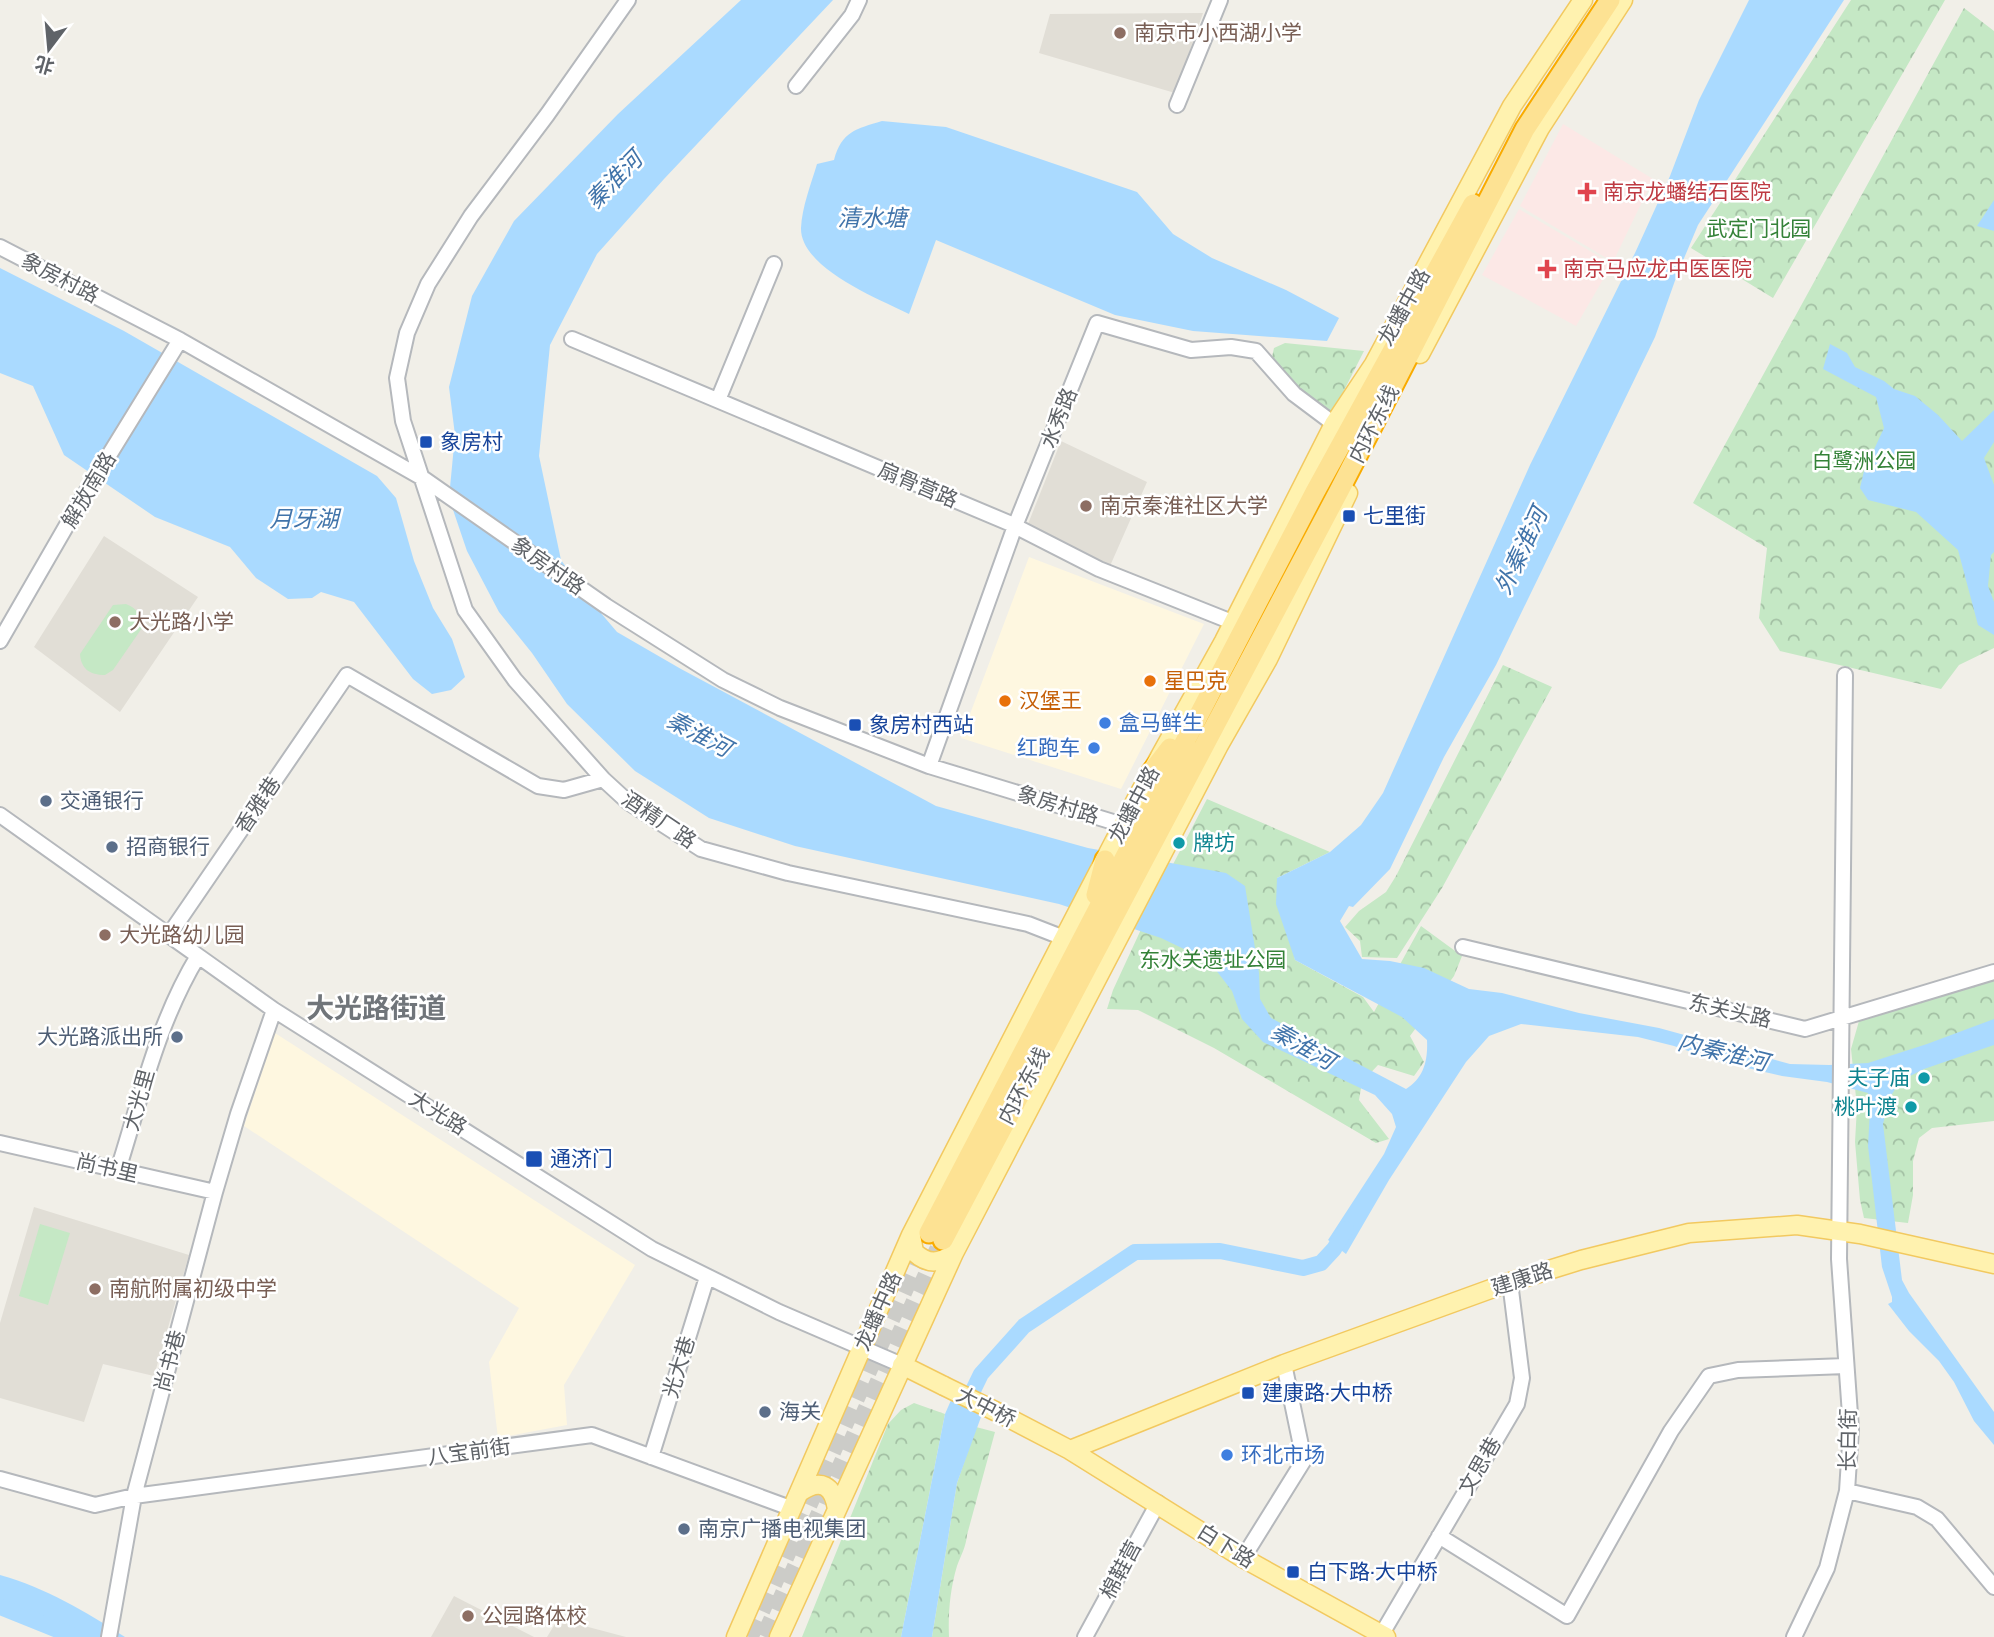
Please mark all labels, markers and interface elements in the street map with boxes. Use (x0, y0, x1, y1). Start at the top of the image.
north arrow (14, 14, 84, 84)
place label: 南京市小西湖小学 (1134, 19, 1302, 45)
marker: 南京市小西湖小学 (1112, 25, 1128, 41)
text: 北 (32, 51, 57, 79)
water label: 秦淮河 (579, 142, 651, 215)
place label: 南京龙蟠结石医院 (1603, 178, 1771, 204)
marker: 南京龙蟠结石医院 (1577, 182, 1597, 202)
water label: 清水塘 (838, 203, 911, 232)
park label: 武定门北园 (1707, 215, 1812, 241)
street label: 象房村路 (17, 246, 104, 308)
place label: 南京马应龙中医医院 (1563, 255, 1752, 281)
marker: 南京马应龙中医医院 (1537, 259, 1557, 279)
street label: 龙蟠中路 (1371, 263, 1435, 350)
street label: 内环东线 (1342, 380, 1404, 467)
street label: 水秀路 (1034, 384, 1082, 452)
place label: 象房村 (440, 428, 503, 454)
marker: 象房村 (418, 434, 434, 450)
street label: 解放南路 (55, 447, 121, 532)
park label: 白鹭洲公园 (1812, 447, 1917, 473)
street label: 扇骨营路 (875, 456, 962, 512)
place label: 南京秦淮社区大学 (1100, 492, 1268, 518)
marker: 南京秦淮社区大学 (1078, 498, 1094, 514)
water label: 外秦淮河 (1488, 499, 1555, 599)
place label: 七里街 (1363, 502, 1426, 528)
water label: 月牙湖 (270, 504, 342, 533)
marker: 七里街 (1341, 508, 1357, 524)
street label: 象房村路 (507, 530, 590, 600)
place label: 大光路小学 (129, 608, 234, 634)
marker: 大光路小学 (107, 614, 123, 630)
place label: 星巴克 (1164, 667, 1227, 693)
marker: 星巴克 (1142, 673, 1158, 689)
place label: 汉堡王 (1019, 687, 1082, 713)
marker: 汉堡王 (997, 693, 1013, 709)
water label: 秦淮河 (662, 705, 740, 764)
place label: 盒马鲜生 (1119, 709, 1203, 735)
place label: 象房村西站 (869, 711, 974, 737)
marker: 盒马鲜生 (1097, 715, 1113, 731)
marker: 象房村西站 (847, 717, 863, 733)
place label: 红跑车 (1017, 734, 1080, 760)
marker: 红跑车 (1086, 740, 1102, 756)
street label: 龙蟠中路 (1102, 761, 1164, 848)
street label: 香雅巷 (229, 771, 286, 838)
street label: 象房村路 (1014, 779, 1102, 829)
street label: 酒精厂路 (617, 785, 702, 853)
place label: 交通银行 (60, 787, 144, 813)
marker: 交通银行 (38, 793, 54, 809)
place label: 牌坊 (1193, 829, 1235, 855)
place label: 招商银行 (126, 833, 210, 859)
marker: 牌坊 (1171, 835, 1187, 851)
marker: 招商银行 (104, 839, 120, 855)
place label: 大光路幼儿园 (119, 921, 245, 947)
marker: 大光路幼儿园 (97, 927, 113, 943)
park label: 东水关遗址公园 (1140, 946, 1287, 972)
street label: 东关头路 (1686, 988, 1774, 1032)
district label: 大光路街道 (306, 990, 446, 1025)
water label: 秦淮河 (1266, 1016, 1344, 1077)
place label: 大光路派出所 (37, 1023, 163, 1049)
water label: 内秦淮河 (1675, 1026, 1775, 1078)
marker: 大光路派出所 (169, 1029, 185, 1045)
street label: 内环东线 (992, 1042, 1054, 1129)
place label: 夫子庙 (1847, 1064, 1910, 1090)
street label: 大光里 (117, 1066, 159, 1134)
marker: 夫子庙 (1916, 1070, 1932, 1086)
street label: 大光路 (405, 1084, 472, 1140)
place label: 桃叶渡 (1834, 1093, 1897, 1119)
marker: 桃叶渡 (1903, 1099, 1919, 1115)
place label: 通济门 (550, 1145, 613, 1171)
street label: 尚书里 (74, 1147, 141, 1187)
marker: 通济门 (524, 1149, 544, 1169)
street label: 建康路 (1488, 1256, 1556, 1300)
street label: 龙蟠中路 (848, 1267, 906, 1354)
place label: 南航附属初级中学 (109, 1275, 277, 1301)
marker: 南航附属初级中学 (87, 1281, 103, 1297)
street label: 尚书巷 (148, 1327, 190, 1395)
street label: 光大巷 (656, 1333, 700, 1401)
place label: 建康路·大中桥 (1262, 1379, 1393, 1405)
street label: 大中桥 (952, 1380, 1020, 1432)
marker: 建康路·大中桥 (1240, 1385, 1256, 1401)
place label: 海关 (779, 1398, 821, 1424)
marker: 海关 (757, 1404, 773, 1420)
street label: 长白街 (1833, 1408, 1861, 1472)
street label: 八宝前街 (425, 1432, 512, 1470)
street label: 文思巷 (1452, 1432, 1506, 1499)
place label: 环北市场 (1241, 1441, 1325, 1467)
marker: 环北市场 (1219, 1447, 1235, 1463)
place label: 南京广播电视集团 (698, 1515, 866, 1541)
street label: 白下路 (1193, 1517, 1260, 1573)
marker: 南京广播电视集团 (676, 1521, 692, 1537)
street label: 棉鞋营 (1094, 1536, 1146, 1603)
place label: 白下路·大中桥 (1307, 1558, 1438, 1584)
marker: 白下路·大中桥 (1285, 1564, 1301, 1580)
place label: 公园路体校 (482, 1602, 587, 1628)
marker: 公园路体校 (460, 1608, 476, 1624)

